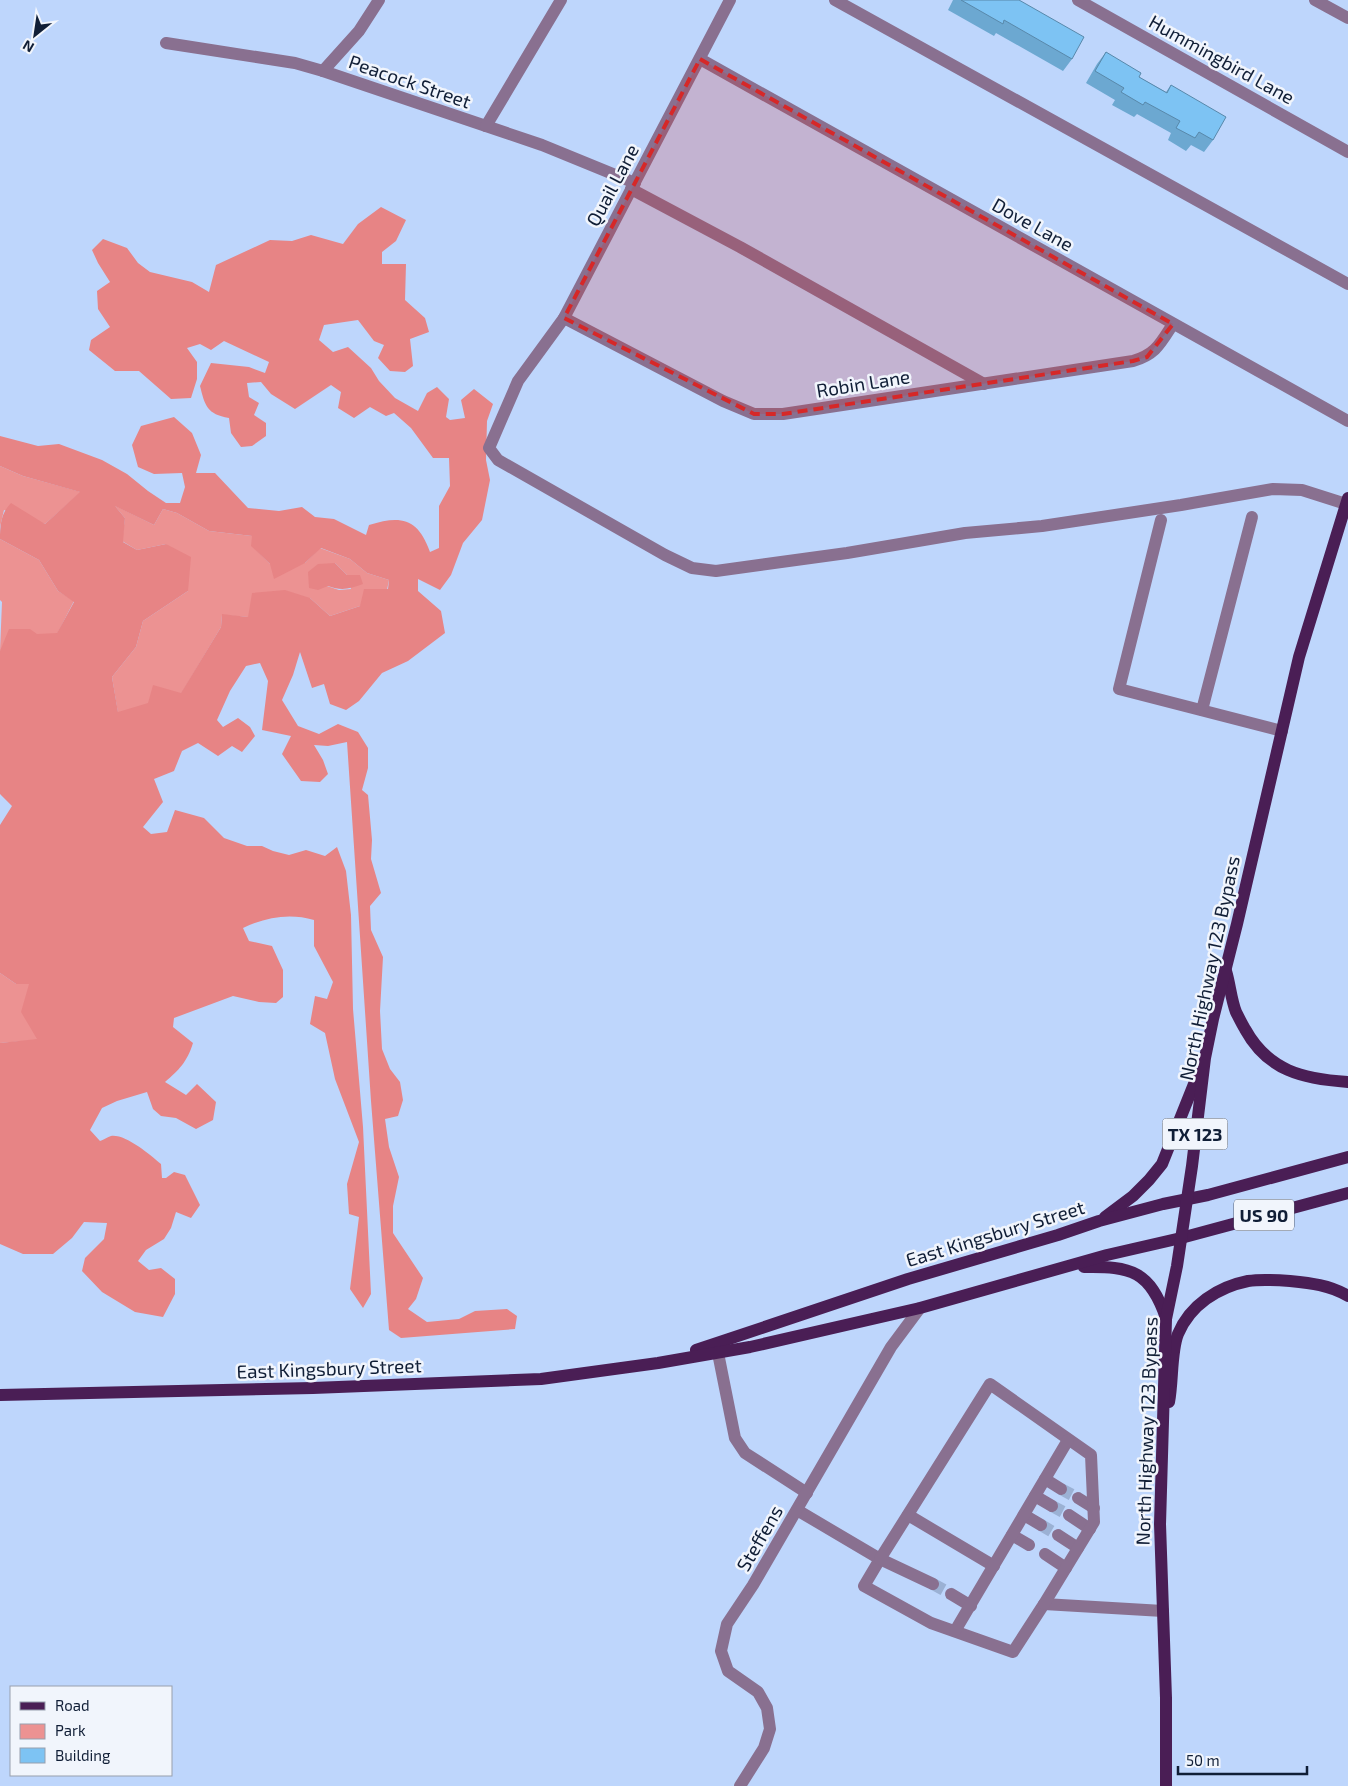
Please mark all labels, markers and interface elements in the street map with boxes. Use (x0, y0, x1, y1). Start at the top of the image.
north arrow (10, 10, 60, 60)
street label: Hummingbird Lane (1145, 10, 1299, 108)
text: N (20, 37, 37, 57)
street label: Peacock Street (346, 49, 474, 113)
street label: Quail Lane (581, 140, 643, 230)
street label: Dove Lane (988, 192, 1078, 256)
street label: Robin Lane (814, 364, 912, 402)
street label: North Highway 123 Bypass (1174, 854, 1244, 1082)
road number: TX 123 (1162, 1118, 1228, 1150)
street label: East Kingsbury Street (903, 1195, 1087, 1271)
road number: US 90 (1234, 1200, 1294, 1230)
street label: North Highway 123 Bypass (1131, 1316, 1161, 1546)
street label: East Kingsbury Street (236, 1353, 422, 1383)
street label: Steffens (731, 1501, 787, 1575)
legend (10, 1686, 172, 1776)
text: Road (55, 1696, 90, 1714)
text: Park (55, 1721, 86, 1739)
scale bar (1178, 1744, 1307, 1776)
text: Building (55, 1746, 111, 1764)
text: 50 m (1186, 1751, 1220, 1769)

